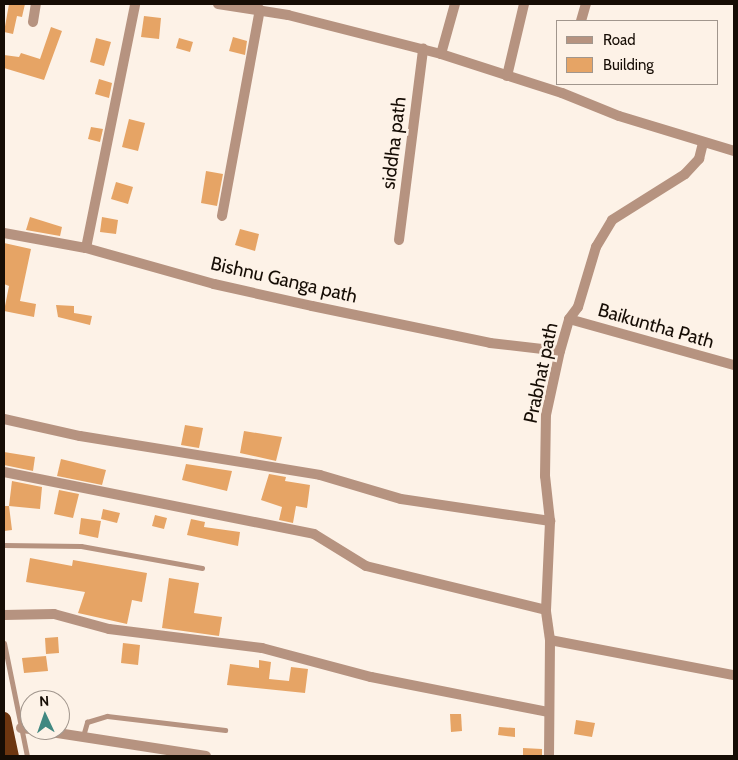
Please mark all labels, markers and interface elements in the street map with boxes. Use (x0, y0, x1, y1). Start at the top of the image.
legend (556, 20, 718, 85)
text: Road (603, 31, 636, 49)
text: Building (603, 56, 654, 74)
street label: siddha path (377, 96, 411, 190)
street label: Bishnu Ganga path (208, 252, 360, 308)
street label: Baikuntha Path (595, 299, 717, 353)
street label: Prabhat path (519, 321, 563, 425)
north arrow (20, 690, 70, 740)
text: N (39, 692, 50, 710)

